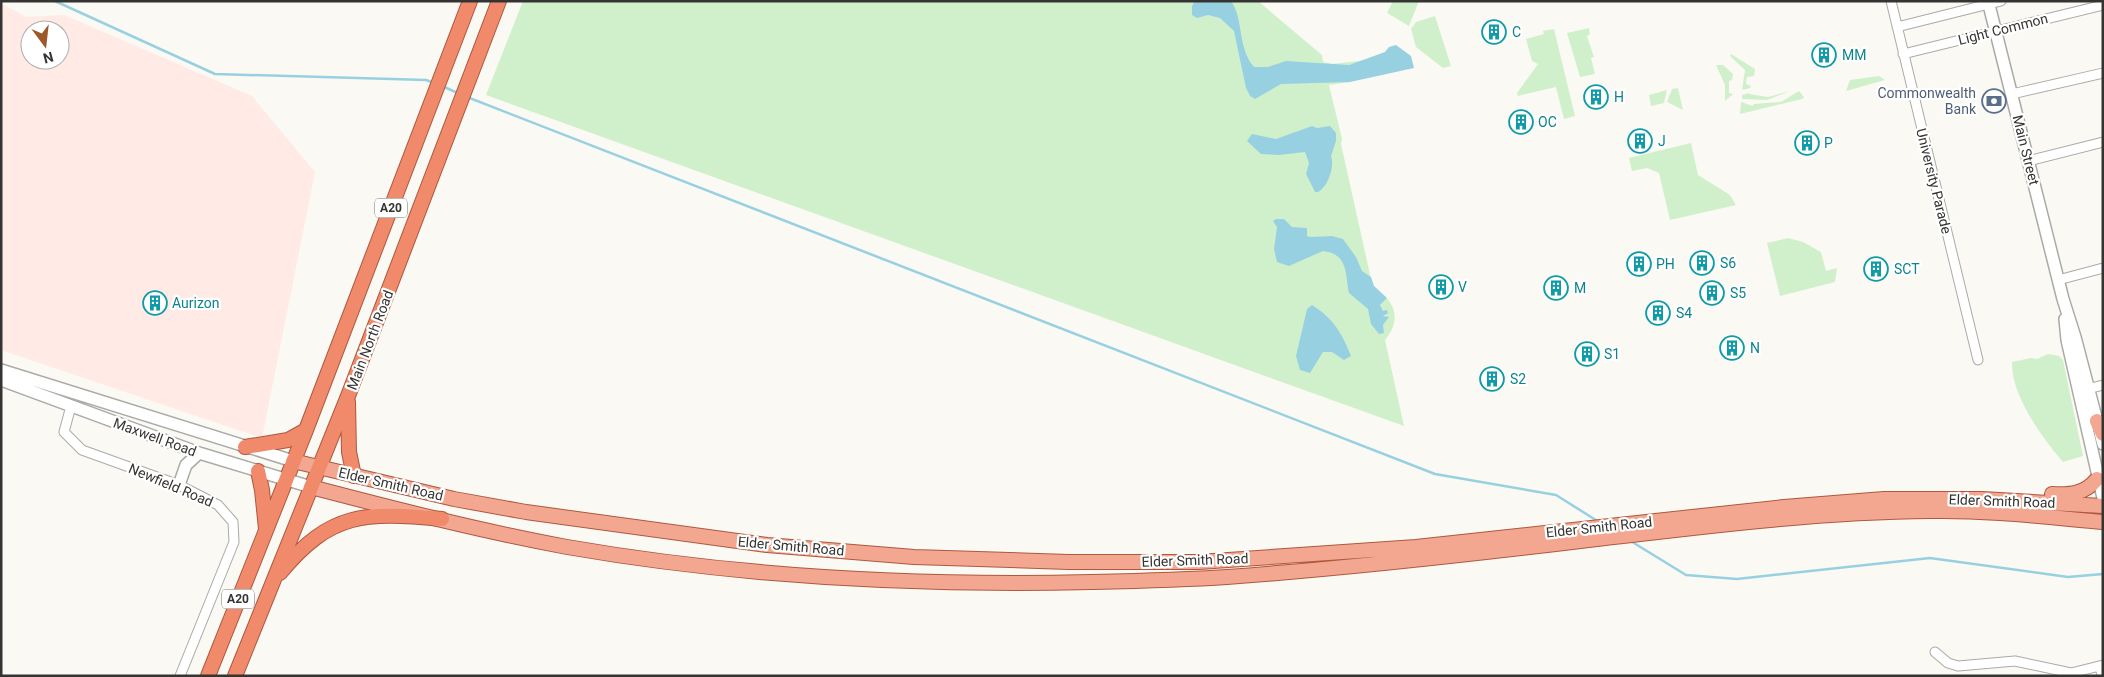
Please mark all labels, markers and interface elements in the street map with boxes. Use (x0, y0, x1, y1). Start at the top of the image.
street label: Light Common (1956, 10, 2050, 48)
building icon: C (1481, 19, 1507, 45)
north arrow (20, 20, 70, 70)
place label: C (1512, 24, 1521, 40)
building icon: MM (1811, 42, 1837, 68)
place label: MM (1842, 47, 1866, 63)
text: N (42, 49, 55, 67)
building icon: H (1583, 84, 1609, 110)
place label: Commonwealth Bank (1877, 85, 1977, 117)
bank icon: Commonwealth Bank (1981, 88, 2007, 114)
place label: H (1614, 89, 1624, 105)
building icon: OC (1508, 109, 1534, 135)
street label: Main Street (2010, 113, 2042, 187)
place label: OC (1538, 114, 1557, 130)
street label: University Parade (1913, 127, 1955, 235)
building icon: J (1627, 128, 1653, 154)
building icon: P (1794, 130, 1820, 156)
place label: J (1658, 133, 1666, 149)
place label: P (1824, 135, 1833, 151)
road number: A20 (375, 198, 407, 218)
building icon: S6 (1689, 250, 1715, 276)
building icon: PH (1626, 251, 1652, 277)
place label: S6 (1720, 255, 1736, 271)
place label: PH (1656, 256, 1675, 272)
building icon: SCT (1863, 256, 1889, 282)
place label: SCT (1894, 261, 1920, 277)
building icon: V (1428, 274, 1454, 300)
building icon: M (1543, 275, 1569, 301)
place label: V (1458, 279, 1467, 295)
place label: M (1574, 280, 1586, 296)
building icon: S5 (1699, 280, 1725, 306)
place label: S5 (1730, 285, 1746, 301)
street label: Main North Road (344, 288, 396, 392)
building icon: Aurizon (142, 290, 168, 316)
place label: Aurizon (172, 295, 219, 311)
building icon: S4 (1645, 300, 1671, 326)
place label: S4 (1676, 305, 1692, 321)
building icon: N (1719, 335, 1745, 361)
place label: N (1750, 340, 1760, 356)
building icon: S1 (1574, 341, 1600, 367)
place label: S1 (1604, 346, 1620, 362)
building icon: S2 (1479, 366, 1505, 392)
place label: S2 (1510, 371, 1526, 387)
street label: Maxwell Road (111, 415, 199, 459)
street label: Newfield Road (126, 460, 216, 510)
street label: Elder Smith Road (337, 464, 445, 504)
street label: Elder Smith Road (1948, 491, 2056, 511)
street label: Elder Smith Road (1545, 513, 1653, 541)
street label: Elder Smith Road (737, 533, 845, 559)
street label: Elder Smith Road (1141, 550, 1249, 570)
road number: A20 (222, 590, 254, 608)

